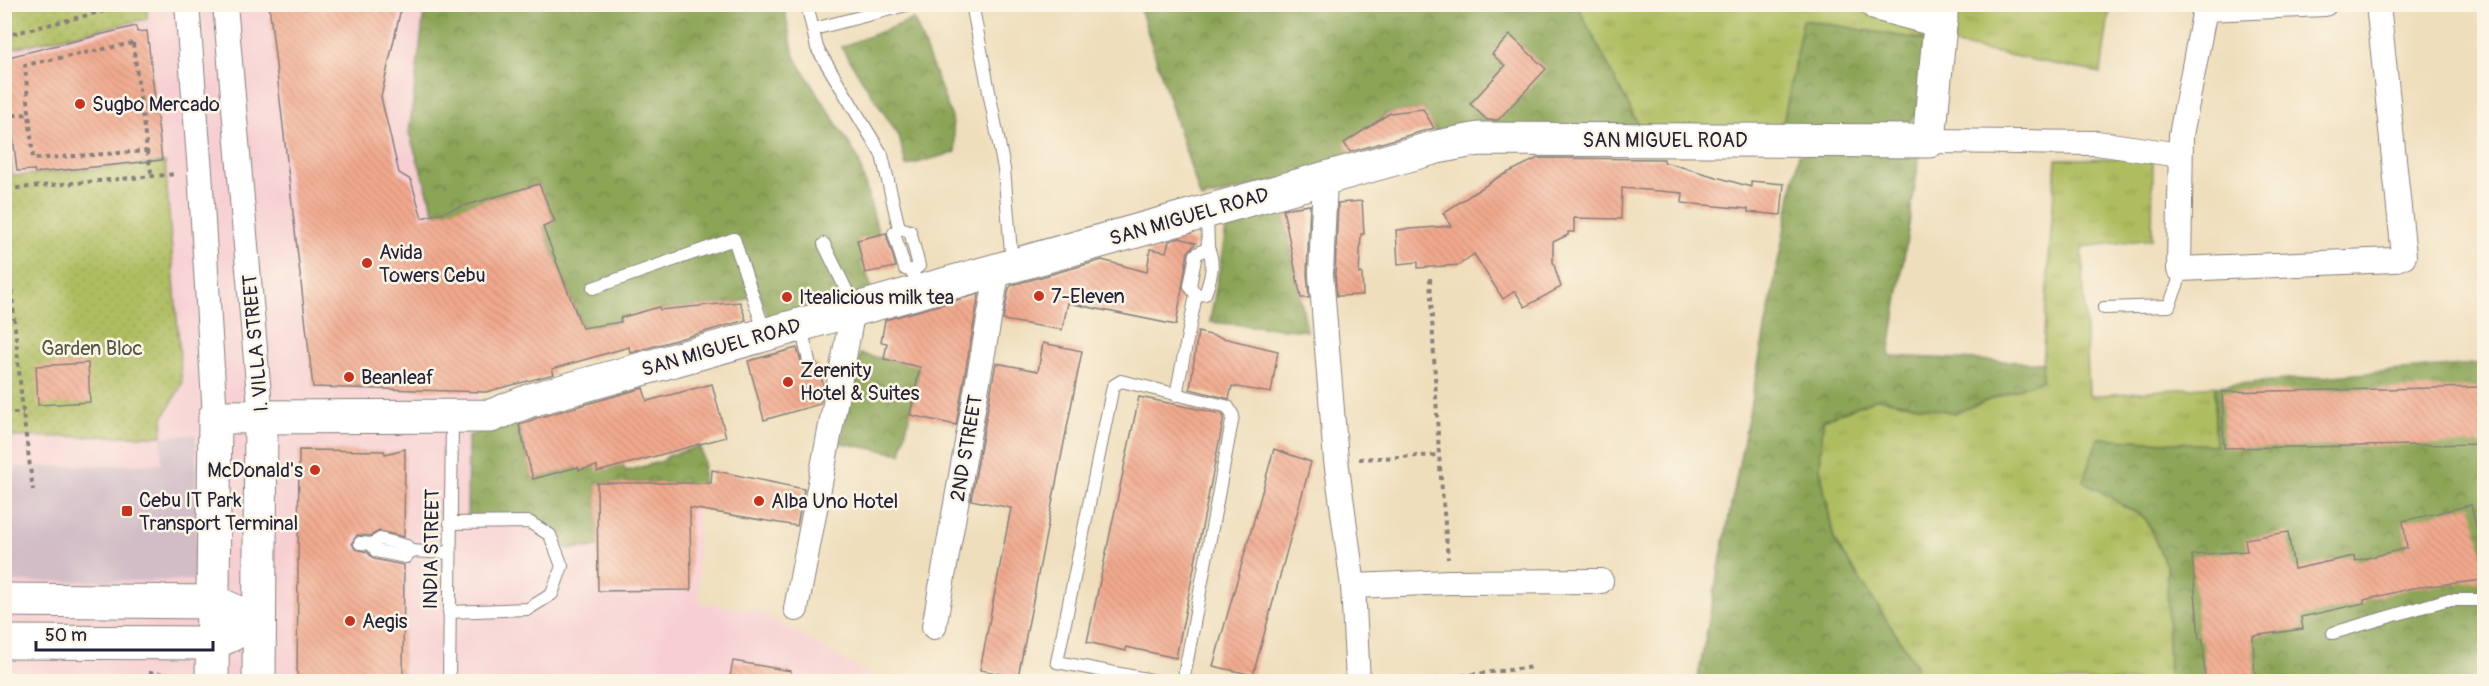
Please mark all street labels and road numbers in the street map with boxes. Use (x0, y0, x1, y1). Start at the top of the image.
street label: SAN MIGUEL ROAD (1583, 128, 1747, 153)
street label: SAN MIGUEL ROAD (1106, 182, 1272, 251)
street label: I. VILLA STREET (237, 273, 274, 413)
street label: SAN MIGUEL ROAD (638, 313, 804, 382)
street label: 2ND STREET (945, 393, 988, 503)
street label: INDIA STREET (418, 488, 445, 610)

